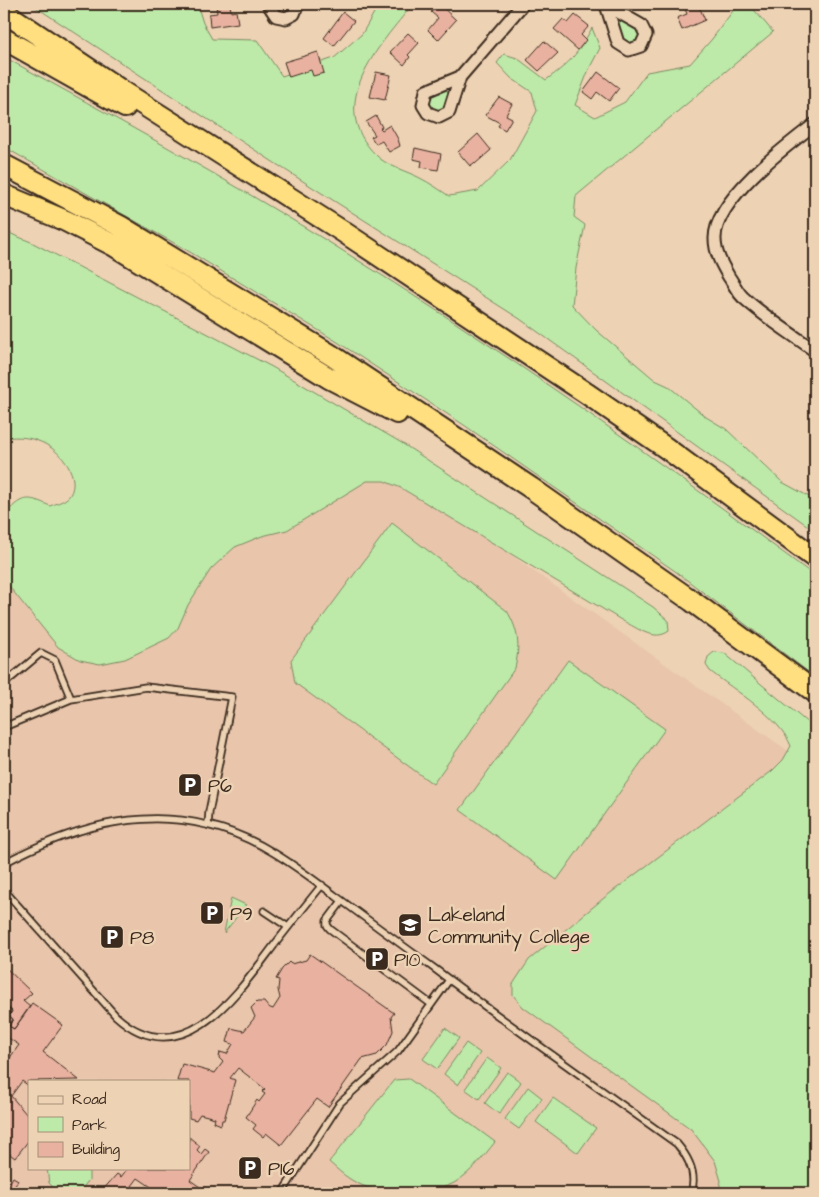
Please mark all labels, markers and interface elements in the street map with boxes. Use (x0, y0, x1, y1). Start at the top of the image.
parking icon: P6 (177, 772, 203, 798)
place label: P6 (208, 773, 232, 800)
parking icon: P9 (199, 900, 225, 926)
place label: P9 (230, 901, 253, 928)
place label: Lakeland Community College (428, 902, 590, 952)
school or university icon: Lakeland Community College (397, 912, 423, 938)
parking icon: P8 (99, 924, 125, 950)
place label: P8 (130, 925, 154, 952)
parking icon: P10 (364, 946, 390, 972)
place label: P10 (394, 947, 421, 974)
legend (28, 1080, 190, 1170)
text: Road (72, 1089, 107, 1110)
text: Park (72, 1115, 107, 1136)
text: Building (72, 1139, 120, 1161)
parking icon: P16 (237, 1155, 263, 1181)
place label: P16 (268, 1156, 295, 1183)

